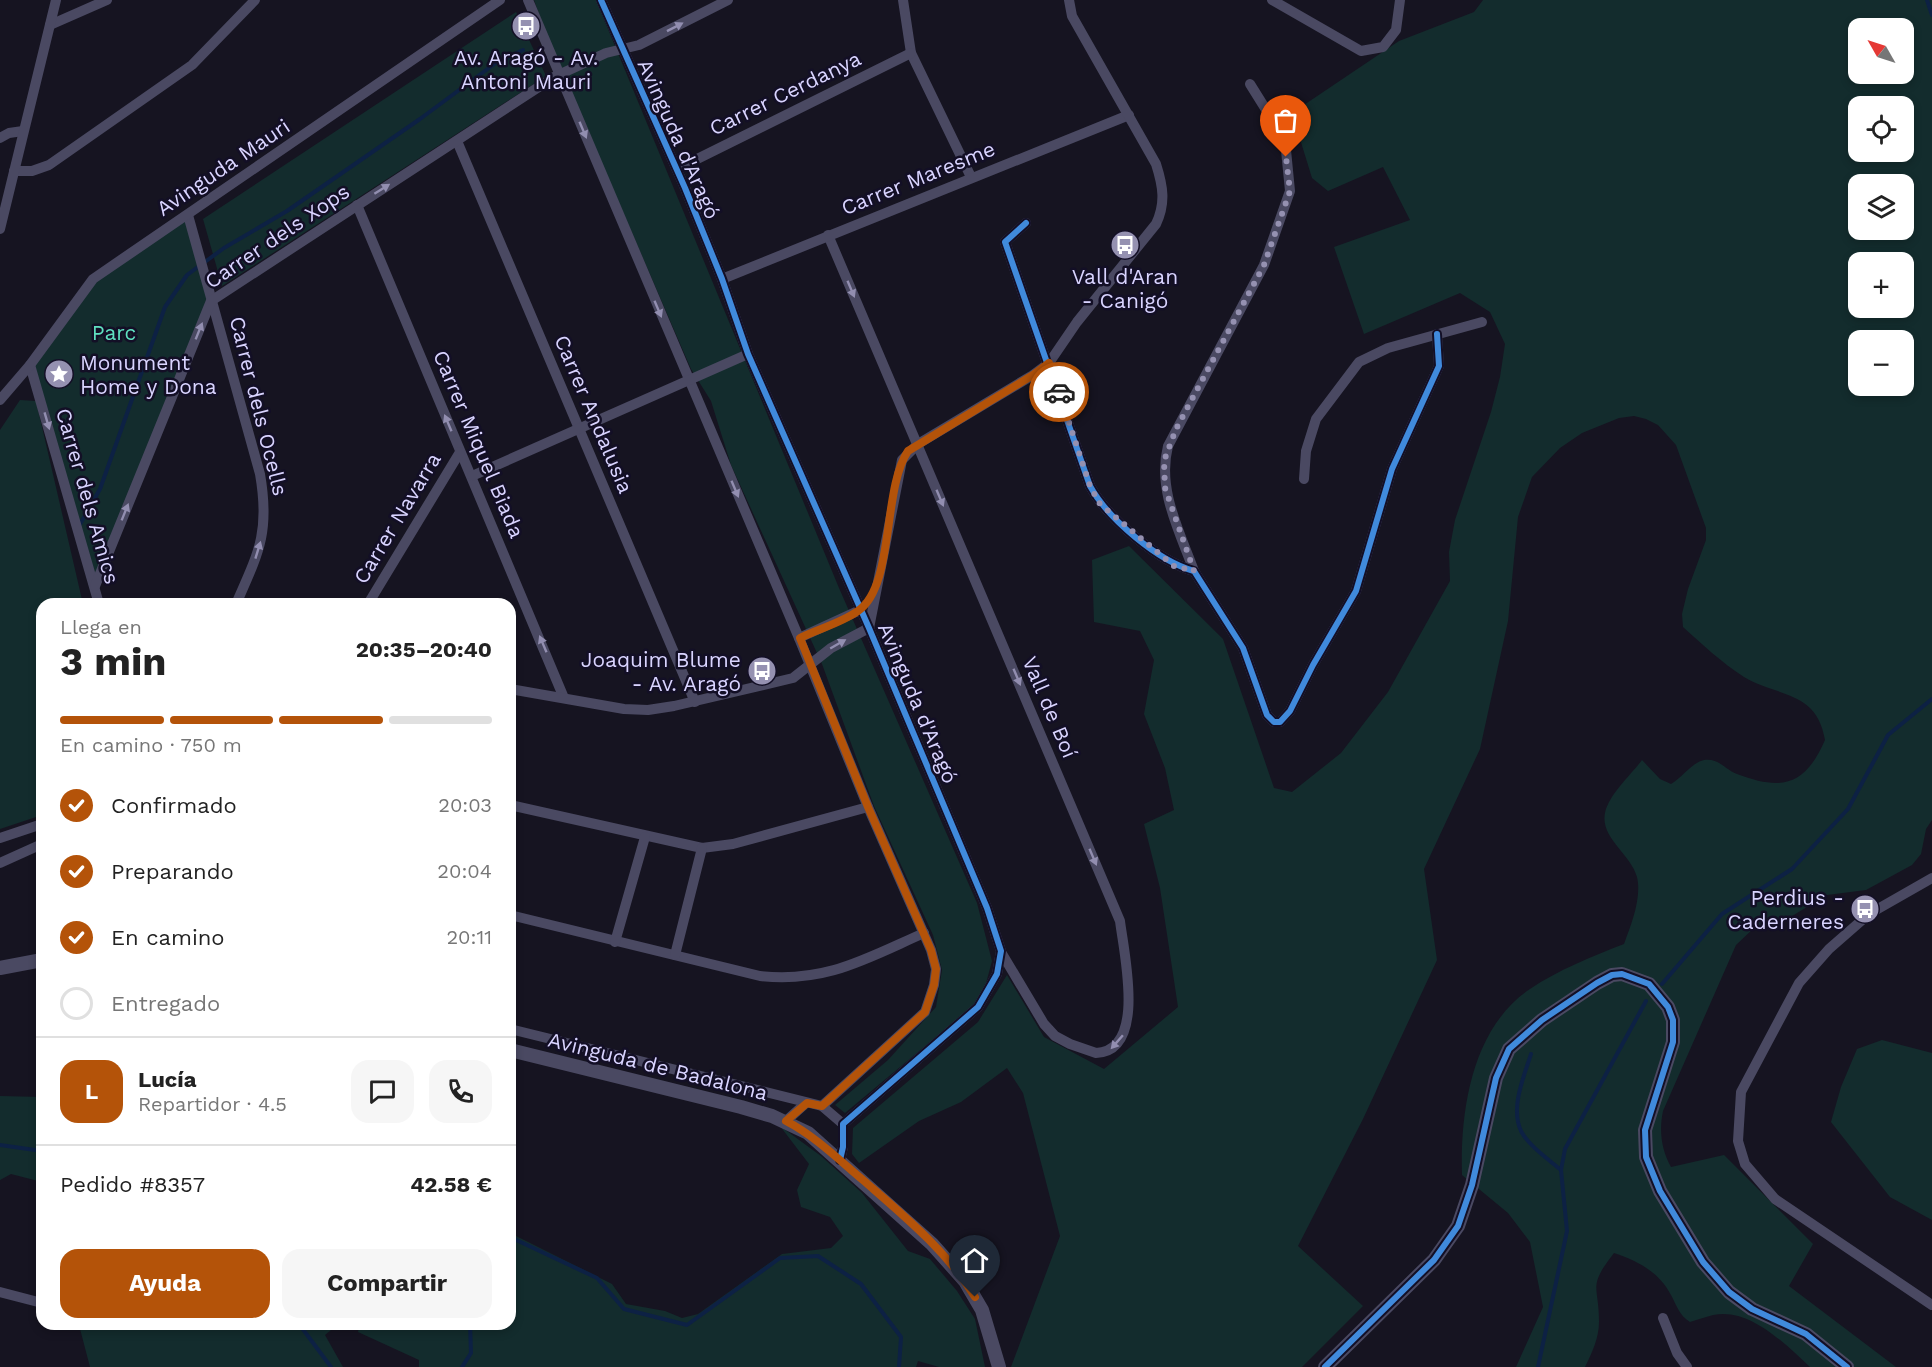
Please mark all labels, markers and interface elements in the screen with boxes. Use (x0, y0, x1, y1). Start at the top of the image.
bus stop icon: Av. Aragó - Av. Antoni Mauri (510, 10, 542, 42)
north arrow (1848, 18, 1914, 84)
map controls (1848, 18, 1914, 396)
one-way arrow (666, 22, 683, 32)
place label: Av. Aragó - Av. Antoni Mauri (454, 45, 598, 94)
street label: Carrer Cerdanya (705, 45, 865, 140)
street label: Avinguda d'Aragó (633, 55, 725, 223)
pin (1260, 95, 1311, 157)
button: locate (1848, 96, 1914, 162)
icon: bag (1269, 104, 1302, 137)
street label: Avinguda Mauri (152, 113, 294, 221)
one-way arrow (578, 121, 588, 139)
street label: Carrer Maresme (837, 136, 999, 220)
button: layers (1848, 174, 1914, 240)
street label: Carrer dels Xops (200, 178, 354, 294)
one-way arrow (374, 184, 390, 195)
bus stop icon: Vall d'Aran - Canigó (1109, 229, 1141, 261)
button: + (1848, 252, 1914, 318)
place label: Vall d'Aran - Canigó (1072, 264, 1178, 313)
one-way arrow (847, 280, 856, 298)
one-way arrow (653, 301, 663, 319)
street label: Carrer dels Ocells (225, 314, 293, 498)
park label: Parc (92, 320, 136, 345)
one-way arrow (194, 322, 204, 340)
button: − (1848, 330, 1914, 396)
street label: Carrer Andalusia (549, 331, 639, 497)
street label: Carrer Miquel Biada (428, 346, 530, 542)
place label: Monument Home y Dona (80, 350, 217, 399)
place icon: Monument Home y Dona (43, 358, 75, 390)
courier (1029, 362, 1089, 422)
icon: car (1043, 376, 1076, 409)
street label: Carrer dels Amics (51, 405, 125, 587)
one-way arrow (43, 412, 52, 430)
one-way arrow (443, 414, 452, 432)
street label: Carrer Navarra (348, 448, 446, 588)
one-way arrow (730, 480, 740, 498)
one-way arrow (935, 489, 945, 507)
one-way arrow (121, 503, 130, 521)
one-way arrow (254, 541, 264, 559)
text: Llega en (60, 615, 142, 639)
street label: Avinguda d'Aragó (873, 619, 963, 787)
one-way arrow (538, 634, 548, 652)
text: 20:35–20:40 (356, 637, 492, 662)
text: 3 min (60, 639, 167, 684)
one-way arrow (830, 639, 847, 649)
place label: Joaquim Blume - Av. Aragó (581, 647, 741, 696)
street label: Vall de Boí (1017, 652, 1083, 762)
bus stop icon: Joaquim Blume - Av. Aragó (746, 655, 778, 687)
one-way arrow (1012, 669, 1021, 686)
text: En camino · 750 m (60, 733, 242, 757)
icon: check (60, 789, 93, 822)
text: Confirmado (111, 793, 237, 818)
text: 20:03 (438, 793, 492, 817)
one-way arrow (1088, 848, 1098, 866)
icon: check (60, 855, 93, 888)
text: Preparando (111, 859, 234, 884)
text: 20:04 (437, 859, 492, 883)
place label: Perdius - Caderneres (1727, 885, 1844, 934)
bus stop icon: Perdius - Caderneres (1849, 893, 1881, 925)
icon: check (60, 921, 93, 954)
text: En camino (111, 925, 225, 950)
text: 20:11 (446, 925, 492, 949)
text: Entregado (111, 991, 220, 1016)
street label: Avinguda de Badalona (546, 1027, 771, 1105)
one-way arrow (1111, 1034, 1124, 1049)
button: chat (351, 1060, 414, 1123)
button: phone (429, 1060, 492, 1123)
text: Lucía (138, 1067, 196, 1092)
text: L (85, 1079, 98, 1104)
text: Repartidor · 4.5 (138, 1092, 287, 1116)
text: Pedido #8357 (60, 1172, 205, 1197)
text: 42.58 € (410, 1172, 492, 1197)
pin (949, 1235, 1000, 1297)
icon: home (958, 1244, 991, 1277)
button: Ayuda (60, 1249, 270, 1318)
button: Compartir (282, 1249, 492, 1318)

